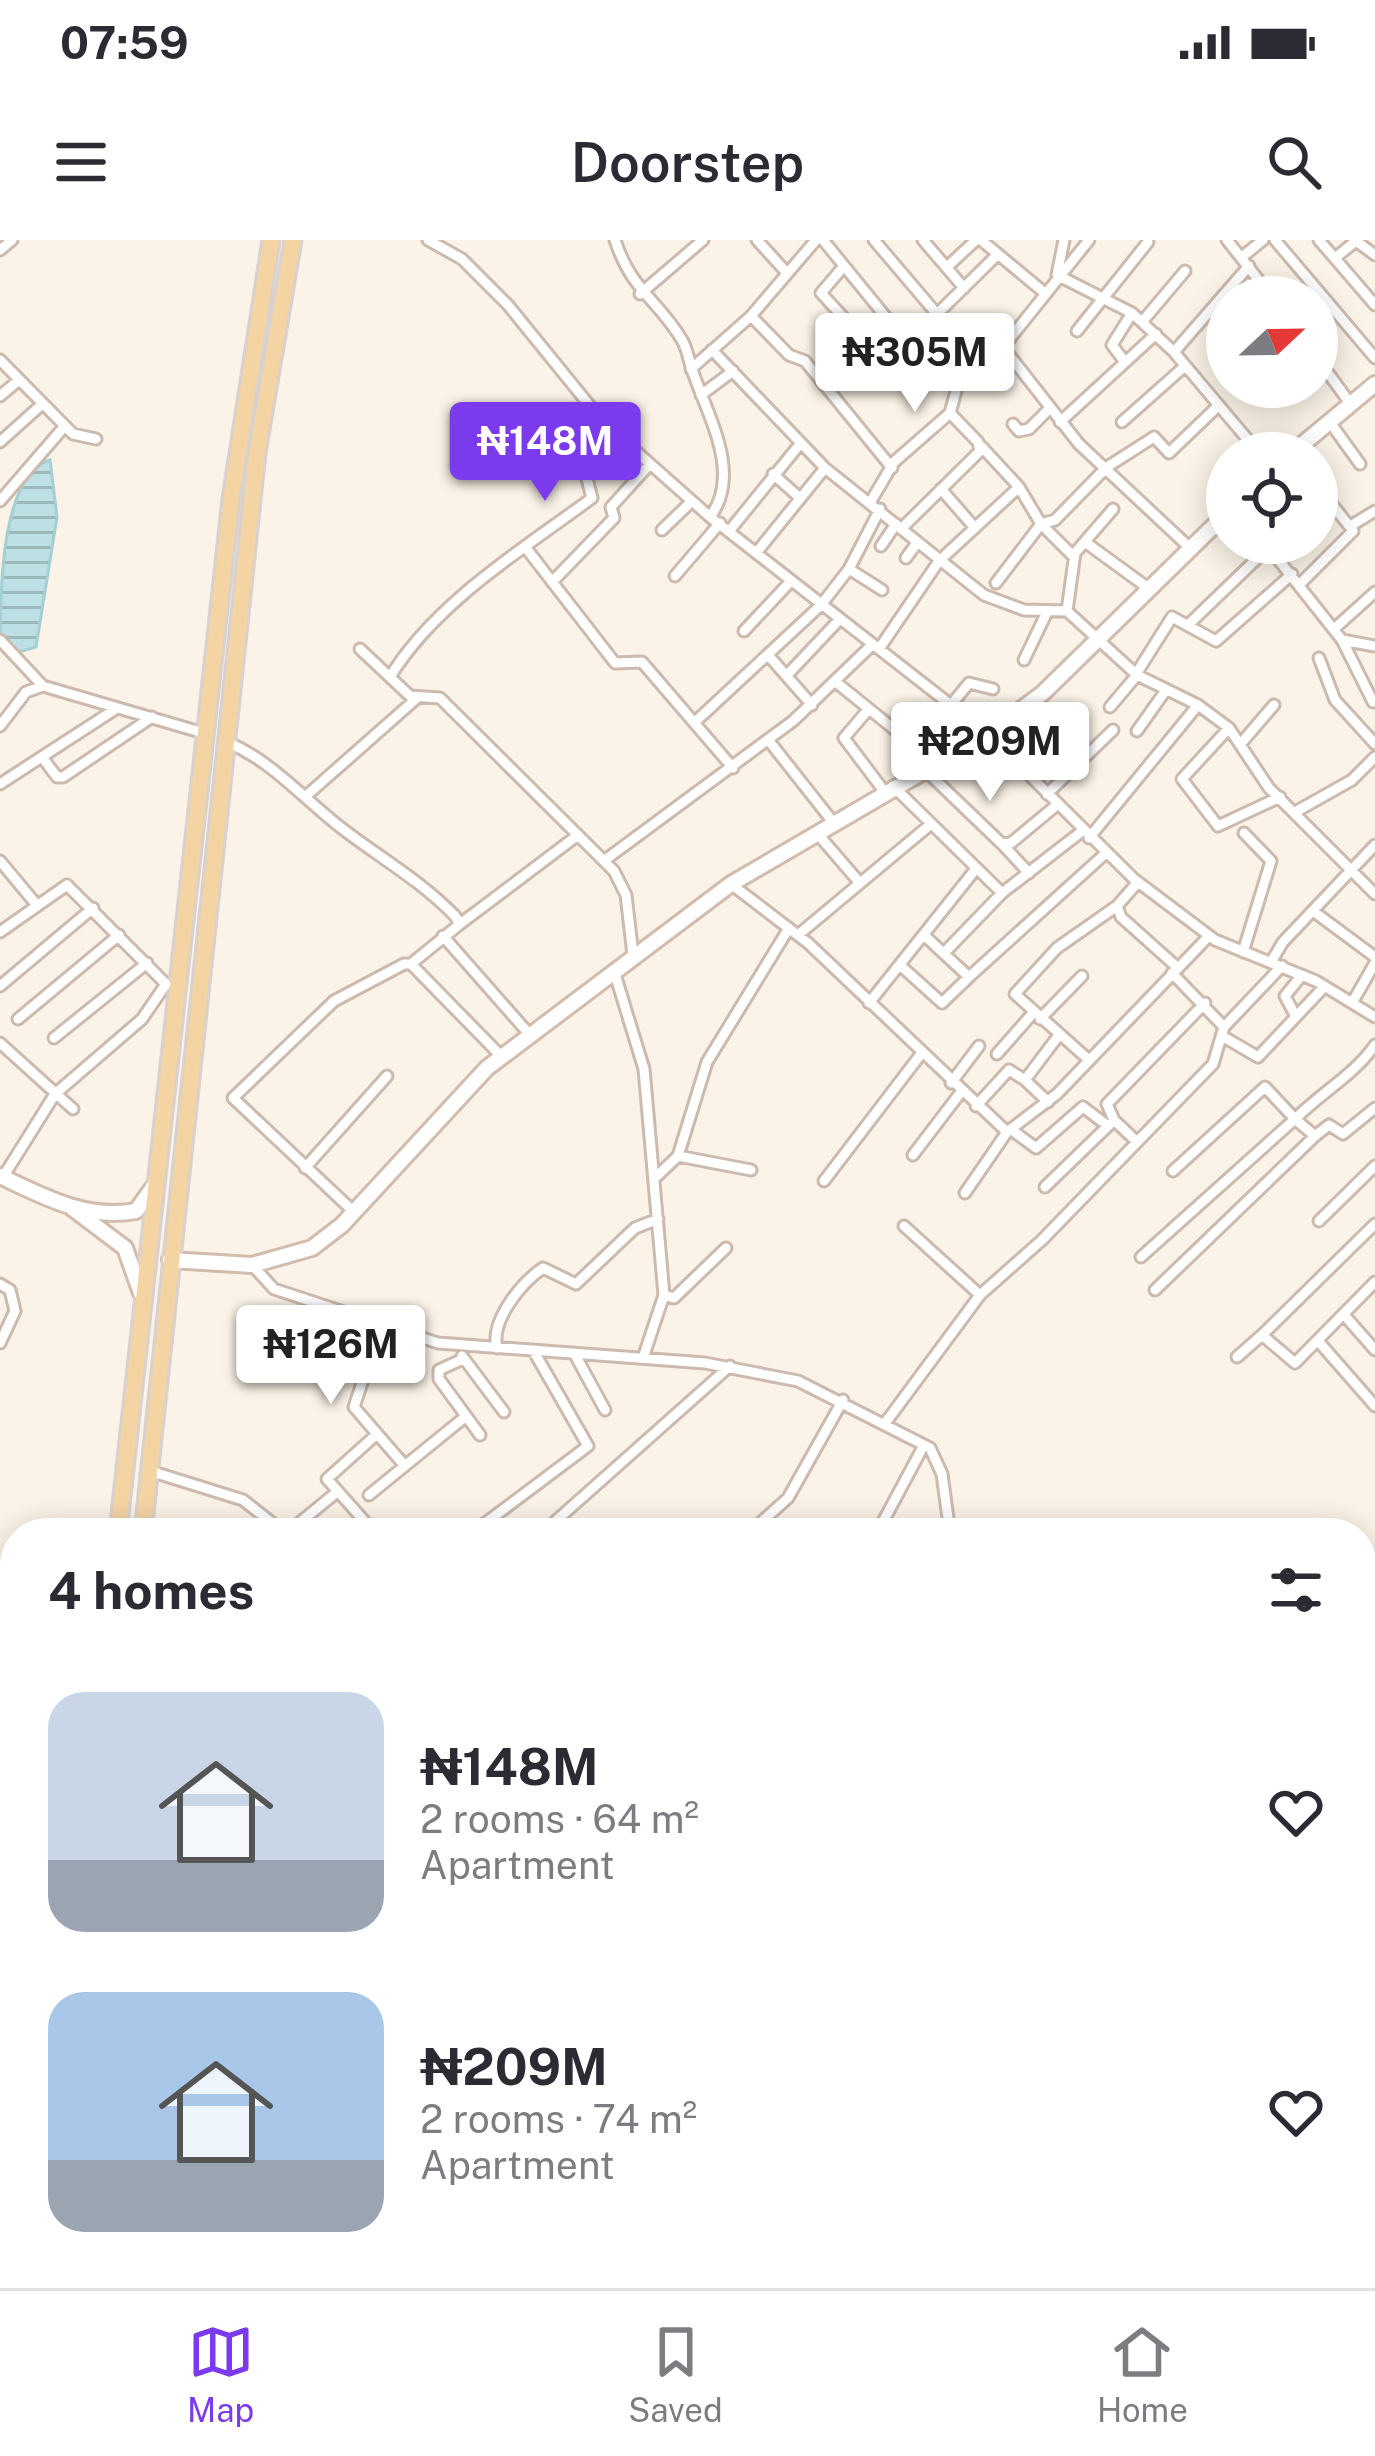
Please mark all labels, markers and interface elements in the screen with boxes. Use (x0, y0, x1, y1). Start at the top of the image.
text: 07:59 (60, 16, 189, 69)
icon: menu (48, 129, 114, 195)
icon: search (1261, 129, 1327, 195)
text: Doorstep (571, 131, 804, 194)
north arrow (1206, 276, 1338, 408)
map controls (1206, 276, 1338, 564)
pin: ₦305M (831, 313, 999, 415)
text: ₦305M (842, 329, 988, 375)
pin: ₦148M (461, 402, 629, 504)
text: ₦148M (477, 418, 613, 464)
button: locate (1206, 432, 1338, 564)
pin: ₦209M (906, 702, 1074, 804)
text: ₦209M (918, 718, 1062, 764)
pin: ₦126M (247, 1305, 415, 1407)
text: ₦126M (263, 1321, 399, 1367)
icon: filters (1263, 1557, 1329, 1623)
text: 4 homes (48, 1561, 254, 1620)
text: ₦148M (420, 1737, 599, 1796)
icon: home (144, 1740, 288, 1884)
icon: heart (1263, 1779, 1329, 1845)
text: 2 rooms · 64 m² (420, 1796, 699, 1842)
text: Apartment (420, 1842, 615, 1888)
text: ₦209M (420, 2037, 608, 2096)
icon: home (144, 2040, 288, 2184)
icon: heart (1263, 2079, 1329, 2145)
text: 2 rooms · 74 m² (420, 2096, 697, 2142)
text: Apartment (420, 2142, 615, 2188)
tab: Map (187, 2319, 254, 2429)
tab: Saved (628, 2319, 723, 2429)
tab: Home (1097, 2319, 1188, 2429)

